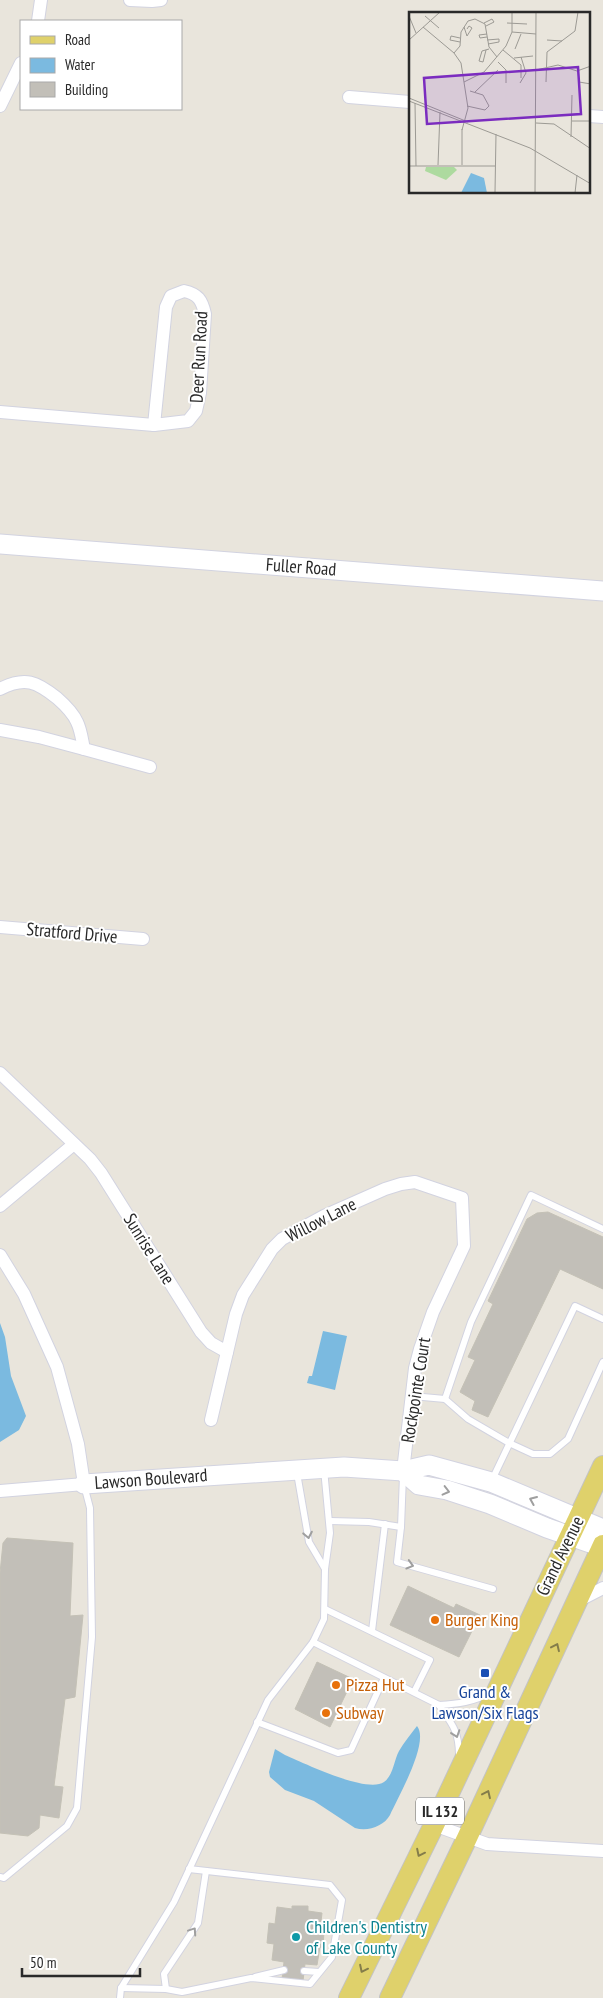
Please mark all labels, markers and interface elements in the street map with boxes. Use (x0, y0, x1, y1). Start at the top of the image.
inset map (409, 12, 590, 194)
legend (20, 20, 182, 110)
text: Road (65, 30, 91, 49)
text: Water (65, 55, 96, 74)
text: Building (65, 80, 108, 99)
street label: Deer Run Road (185, 311, 212, 403)
street label: Fuller Road (265, 553, 337, 580)
street label: Stratford Drive (26, 917, 118, 948)
street label: Willow Lane (282, 1192, 360, 1247)
street label: Sunrise Lane (119, 1209, 180, 1288)
street label: Rockpointe Court (396, 1336, 435, 1444)
street label: Lawson Boulevard (94, 1463, 208, 1494)
one-way arrow (441, 1485, 449, 1495)
one-way arrow (529, 1495, 538, 1506)
street label: Grand Avenue (530, 1512, 589, 1599)
one-way arrow (303, 1530, 313, 1539)
one-way arrow (405, 1560, 413, 1570)
place label: Burger King (445, 1608, 519, 1631)
marker: Burger King (429, 1614, 441, 1626)
one-way arrow (549, 1643, 560, 1652)
marker: Grand & Lawson/Six Flags (479, 1667, 491, 1679)
place label: Pizza Hut (346, 1673, 404, 1696)
marker: Pizza Hut (330, 1679, 342, 1691)
place label: Grand & Lawson/Six Flags (431, 1680, 539, 1724)
place label: Subway (336, 1701, 384, 1724)
marker: Subway (320, 1707, 332, 1719)
one-way arrow (451, 1729, 461, 1738)
one-way arrow (481, 1790, 492, 1799)
road number: IL 132 (416, 1798, 464, 1824)
one-way arrow (416, 1848, 426, 1857)
place label: Children's Dentistry of Lake County (306, 1915, 427, 1959)
one-way arrow (186, 1928, 196, 1937)
marker: Children's Dentistry of Lake County (290, 1931, 302, 1943)
scale bar (22, 1946, 140, 1978)
text: 50 m (30, 1953, 56, 1972)
one-way arrow (359, 1964, 369, 1973)

